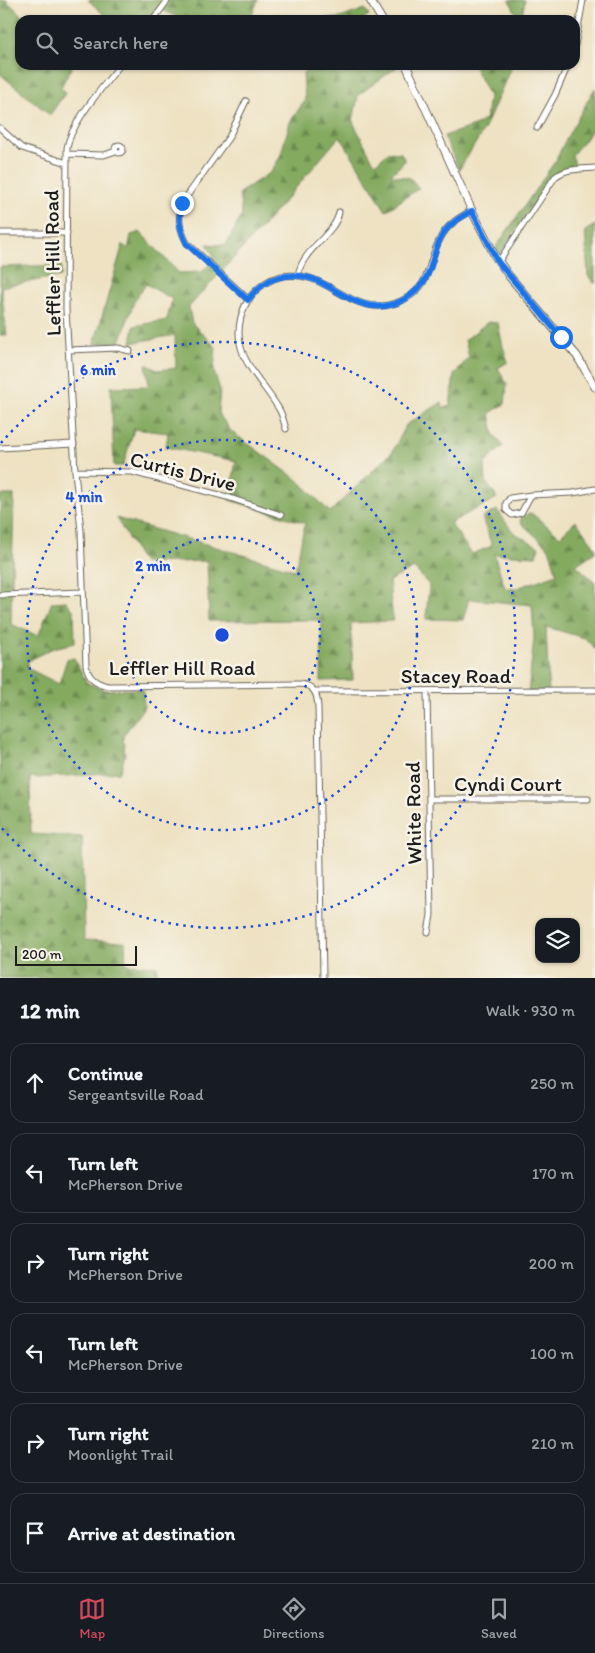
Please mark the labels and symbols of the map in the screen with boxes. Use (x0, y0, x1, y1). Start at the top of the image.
street label: Leffler Hill Road (38, 190, 66, 336)
route end (171, 192, 194, 215)
route start (550, 326, 573, 349)
text: 6 min (80, 361, 117, 379)
street label: Curtis Drive (128, 446, 238, 496)
text: 4 min (66, 488, 103, 506)
text: 2 min (135, 557, 172, 575)
centre of rings (213, 626, 231, 644)
street label: Leffler Hill Road (109, 655, 255, 680)
street label: Stacey Road (401, 663, 512, 688)
street label: White Road (400, 761, 426, 865)
street label: Cyndi Court (454, 771, 562, 796)
scale bar (15, 943, 138, 966)

